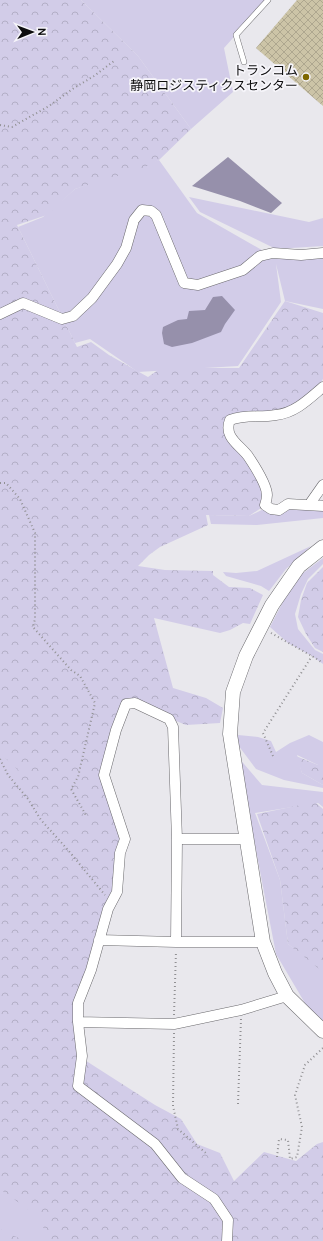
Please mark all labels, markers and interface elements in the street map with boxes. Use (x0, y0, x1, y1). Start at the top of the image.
north arrow (12, 12, 52, 52)
text: N (35, 28, 49, 36)
place label: トランコム 静岡ロジスティクスセンター (130, 62, 298, 93)
marker: トランコム 静岡ロジスティクスセンター (301, 72, 311, 82)

